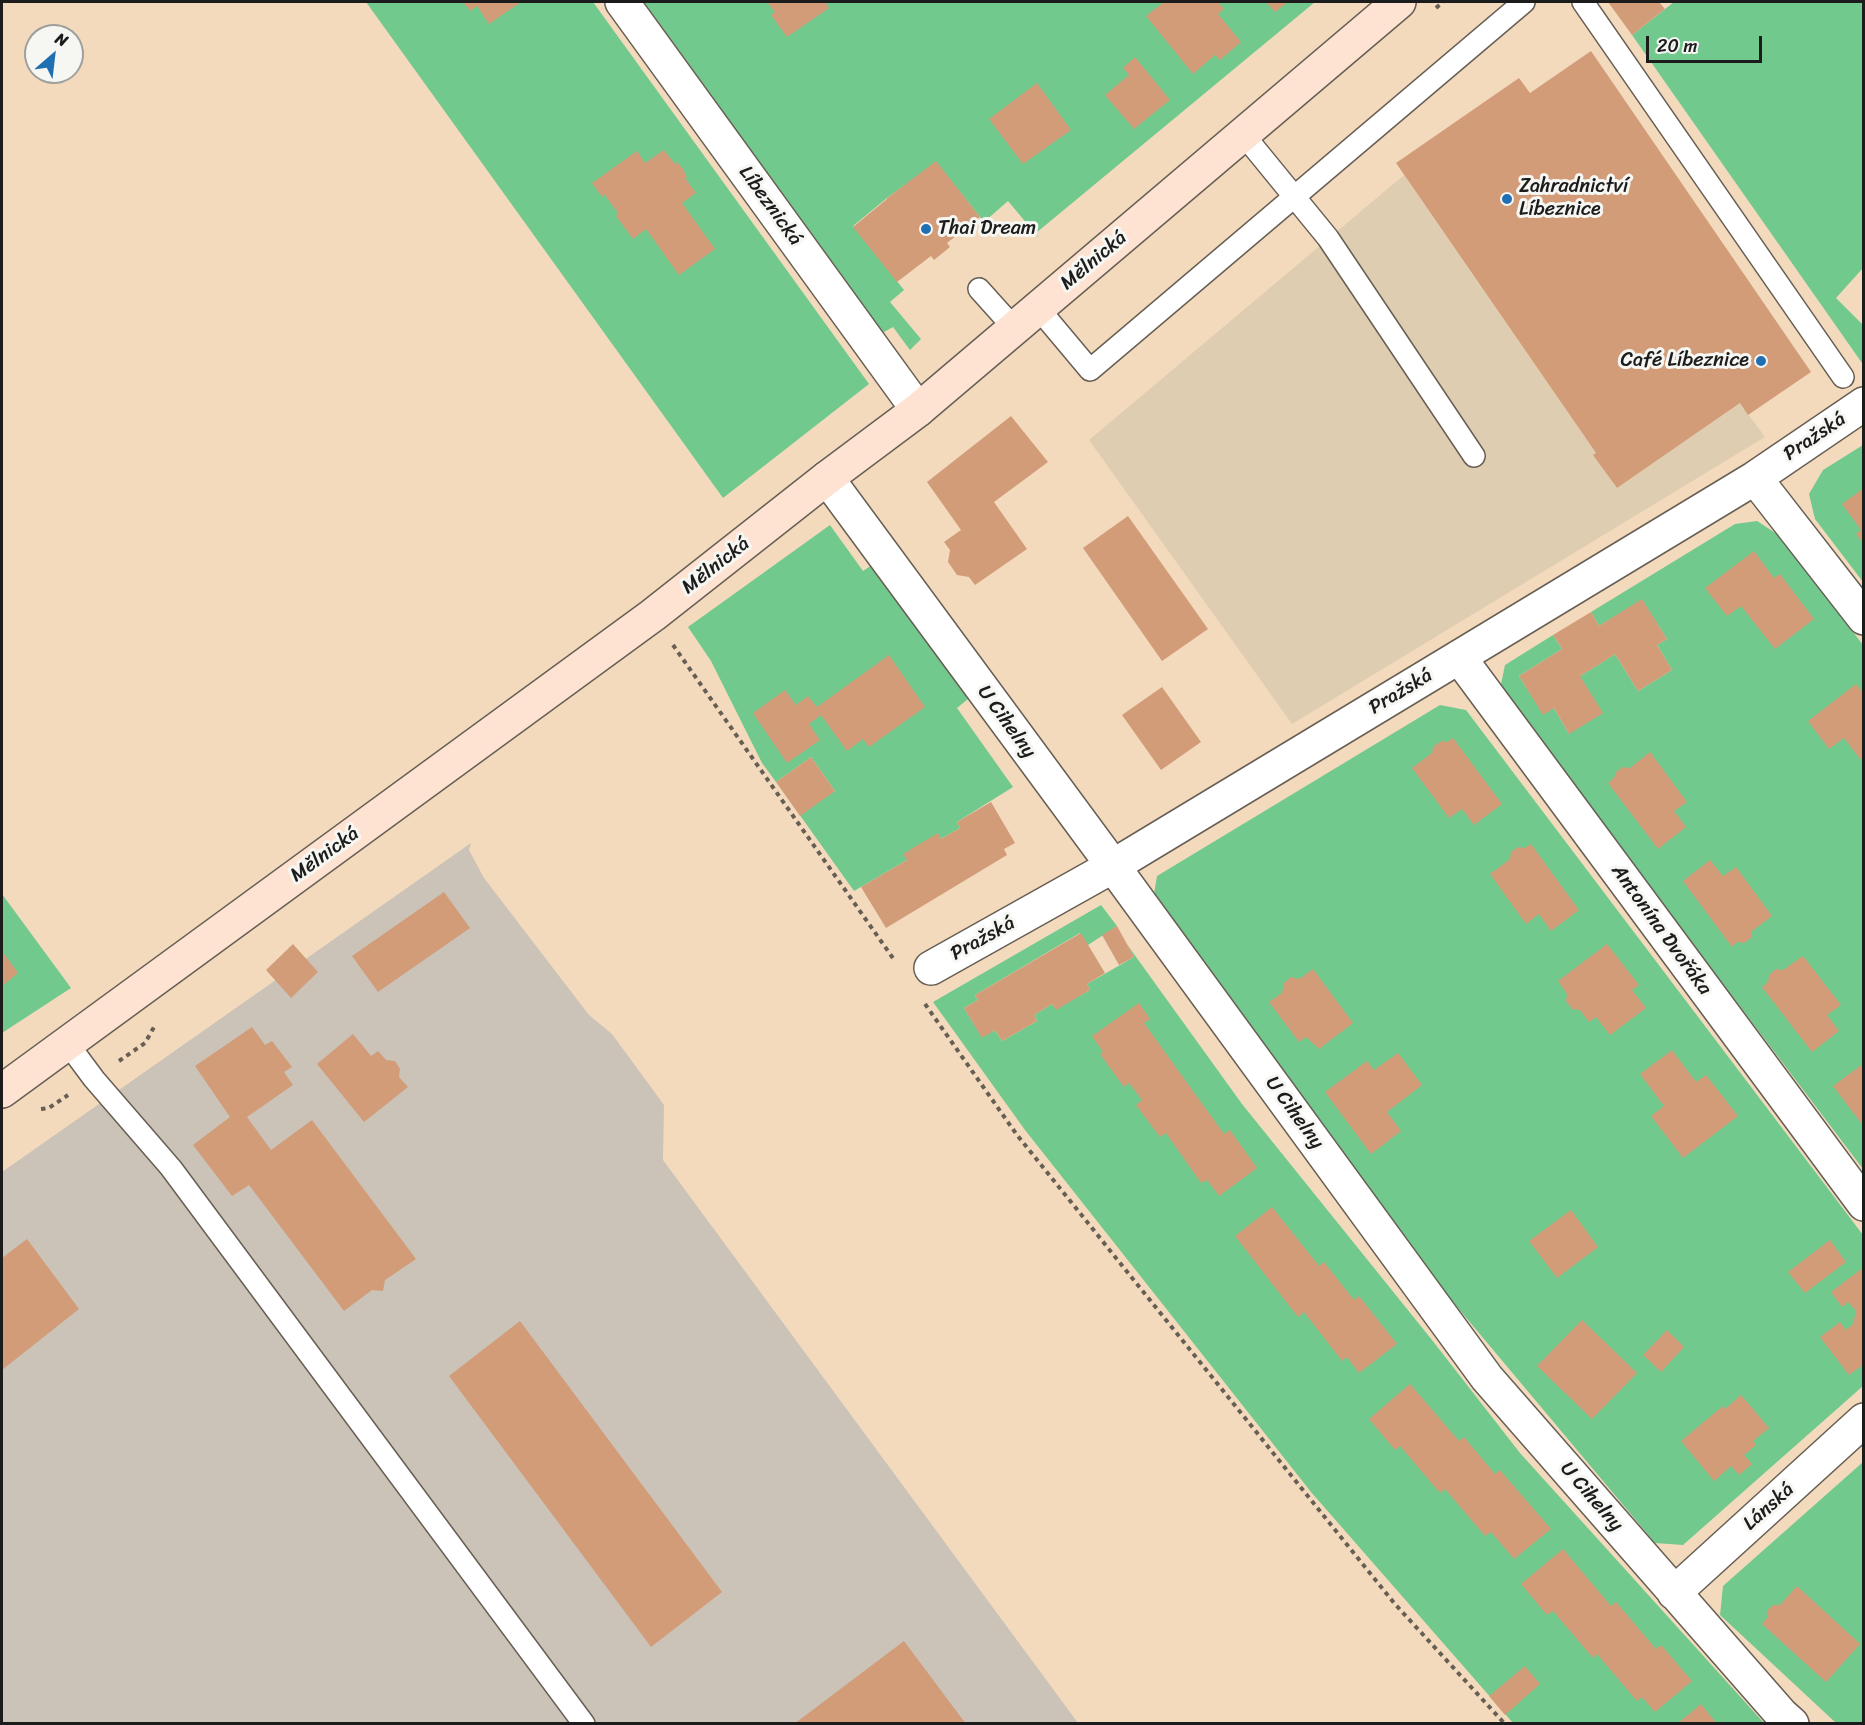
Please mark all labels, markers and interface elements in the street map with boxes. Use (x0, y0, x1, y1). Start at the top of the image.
north arrow (24, 24, 84, 84)
text: N (50, 24, 73, 55)
scale bar (1649, 24, 1764, 62)
text: 20 m (1657, 30, 1697, 62)
street label: Líbeznická (733, 162, 807, 250)
place label: Zahradnictví Líbeznice (1519, 175, 1628, 222)
marker: Zahradnictví Líbeznice (1500, 192, 1514, 206)
place label: Thai Dream (938, 217, 1036, 241)
marker: Thai Dream (919, 222, 933, 236)
street label: Mělnická (1056, 226, 1132, 296)
place label: Café Líbeznice (1621, 349, 1749, 373)
marker: Café Líbeznice (1754, 354, 1768, 368)
street label: Pražská (1779, 408, 1851, 466)
street label: Mělnická (677, 532, 755, 600)
street label: Pražská (1365, 664, 1437, 720)
street label: U Cihelny (972, 681, 1040, 763)
street label: Mělnická (286, 822, 364, 888)
street label: Antonína Dvořáka (1606, 860, 1716, 1000)
street label: Pražská (947, 912, 1019, 966)
street label: U Cihelny (1260, 1072, 1328, 1154)
street label: U Cihelny (1554, 1457, 1628, 1537)
street label: Lánská (1739, 1478, 1799, 1536)

